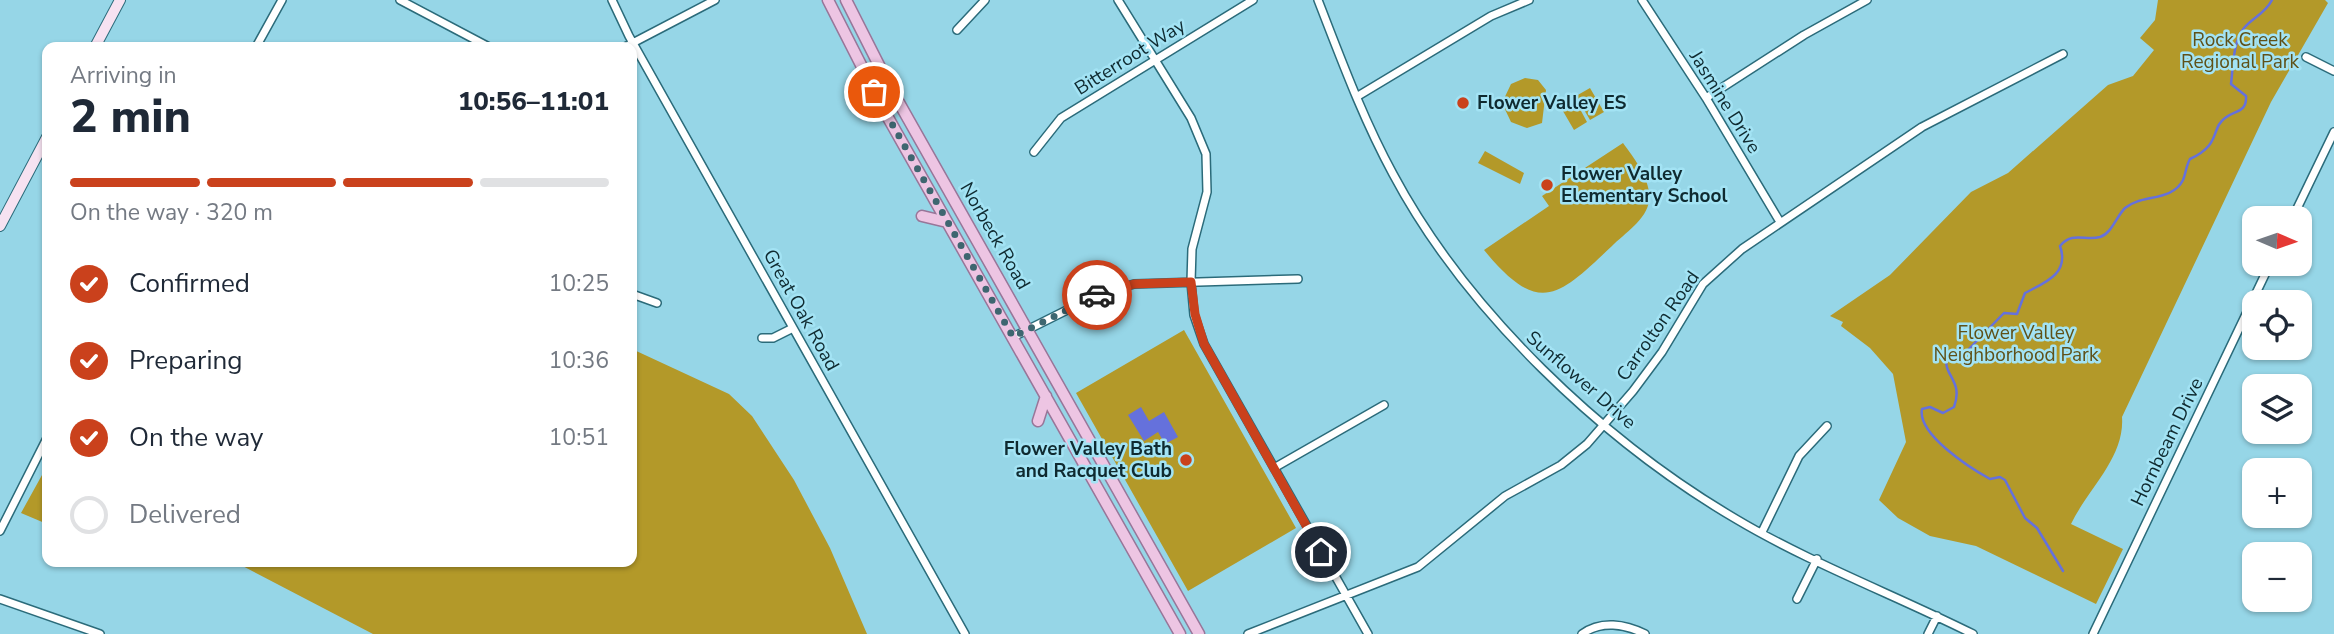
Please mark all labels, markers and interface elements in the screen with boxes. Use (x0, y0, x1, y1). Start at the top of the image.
street label: Bitterroot Way (1070, 12, 1190, 101)
park label: Rock Creek Regional Park (2181, 27, 2300, 75)
street label: Jasmine Drive (1682, 45, 1767, 158)
text: Arriving in (70, 60, 177, 91)
pin (844, 62, 904, 122)
icon: bag (855, 73, 893, 111)
text: 10:56–11:01 (458, 84, 609, 119)
text: 2 min (70, 85, 191, 148)
place label: Flower Valley ES (1477, 90, 1627, 116)
marker: Flower Valley ES (1455, 95, 1471, 111)
place label: Flower Valley Elementary School (1561, 161, 1728, 209)
marker: Flower Valley Elementary School (1539, 177, 1555, 193)
street label: Norbeck Road (954, 178, 1036, 294)
text: On the way · 320 m (70, 197, 273, 228)
north arrow (2242, 206, 2312, 276)
map controls (2242, 206, 2312, 612)
street label: Great Oak Road (757, 244, 845, 376)
courier (1062, 260, 1132, 330)
icon: check (70, 265, 108, 303)
text: Confirmed (129, 266, 250, 301)
street label: Carrolton Road (1610, 266, 1706, 386)
text: 10:25 (549, 268, 609, 299)
icon: car (1078, 276, 1116, 314)
button: locate (2242, 290, 2312, 360)
park label: Flower Valley Neighborhood Park (1934, 320, 2099, 368)
street label: Sunflower Drive (1520, 325, 1642, 435)
icon: check (70, 342, 108, 380)
text: Preparing (129, 343, 242, 378)
text: 10:36 (549, 345, 609, 376)
street label: Hornbeam Drive (2125, 373, 2209, 511)
button: layers (2242, 374, 2312, 444)
icon: check (70, 419, 108, 457)
text: On the way (129, 420, 263, 455)
text: 10:51 (549, 422, 609, 453)
place label: Flower Valley Bath and Racquet Club (1004, 436, 1172, 484)
marker: Flower Valley Bath and Racquet Club (1178, 452, 1194, 468)
button: + (2242, 458, 2312, 528)
text: Delivered (129, 497, 241, 532)
pin (1291, 522, 1351, 582)
icon: home (1302, 533, 1340, 571)
button: − (2242, 542, 2312, 612)

